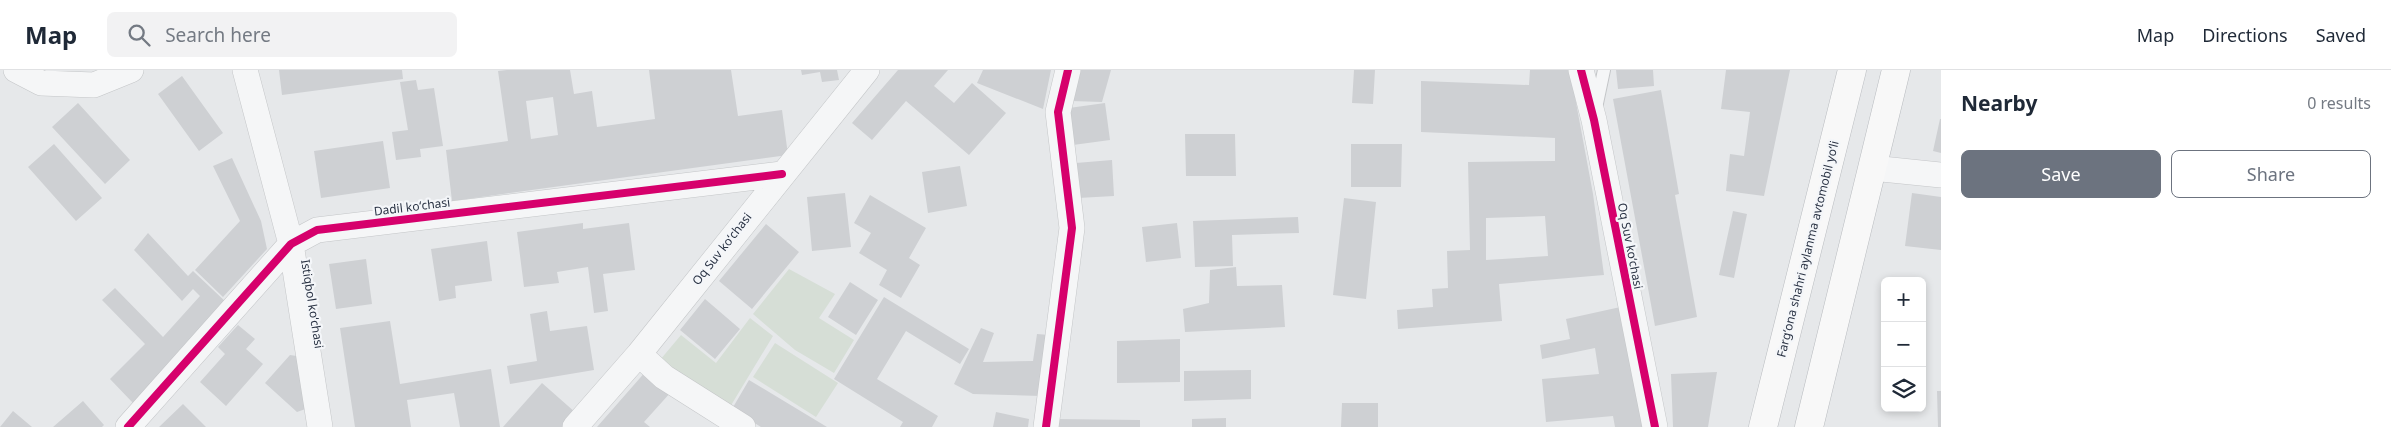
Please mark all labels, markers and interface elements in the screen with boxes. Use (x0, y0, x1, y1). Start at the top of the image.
search box (107, 12, 457, 57)
text: Map (25, 18, 77, 51)
icon: search (125, 21, 153, 49)
text: Search here (165, 22, 271, 48)
text: Map (2137, 23, 2174, 47)
text: Directions (2202, 23, 2288, 47)
text: Saved (2316, 23, 2366, 47)
text: Nearby (1961, 89, 2037, 117)
text: 0 results (2307, 92, 2371, 114)
street label: Fargʻona shahri aylanma avtomobil yoʻli (1772, 139, 1843, 359)
button: Save (1961, 150, 2161, 198)
button: Share (2171, 150, 2371, 198)
street label: Dadil koʻchasi (373, 193, 451, 220)
street label: Oq Suv koʻchasi (1614, 201, 1647, 291)
street label: Oq Suv koʻchasi (688, 209, 755, 288)
street label: Istiqbol koʻchasi (297, 258, 328, 350)
map controls (1881, 277, 1926, 412)
button: + (1881, 277, 1926, 322)
button: − (1881, 322, 1926, 367)
button: layers (1881, 367, 1926, 412)

